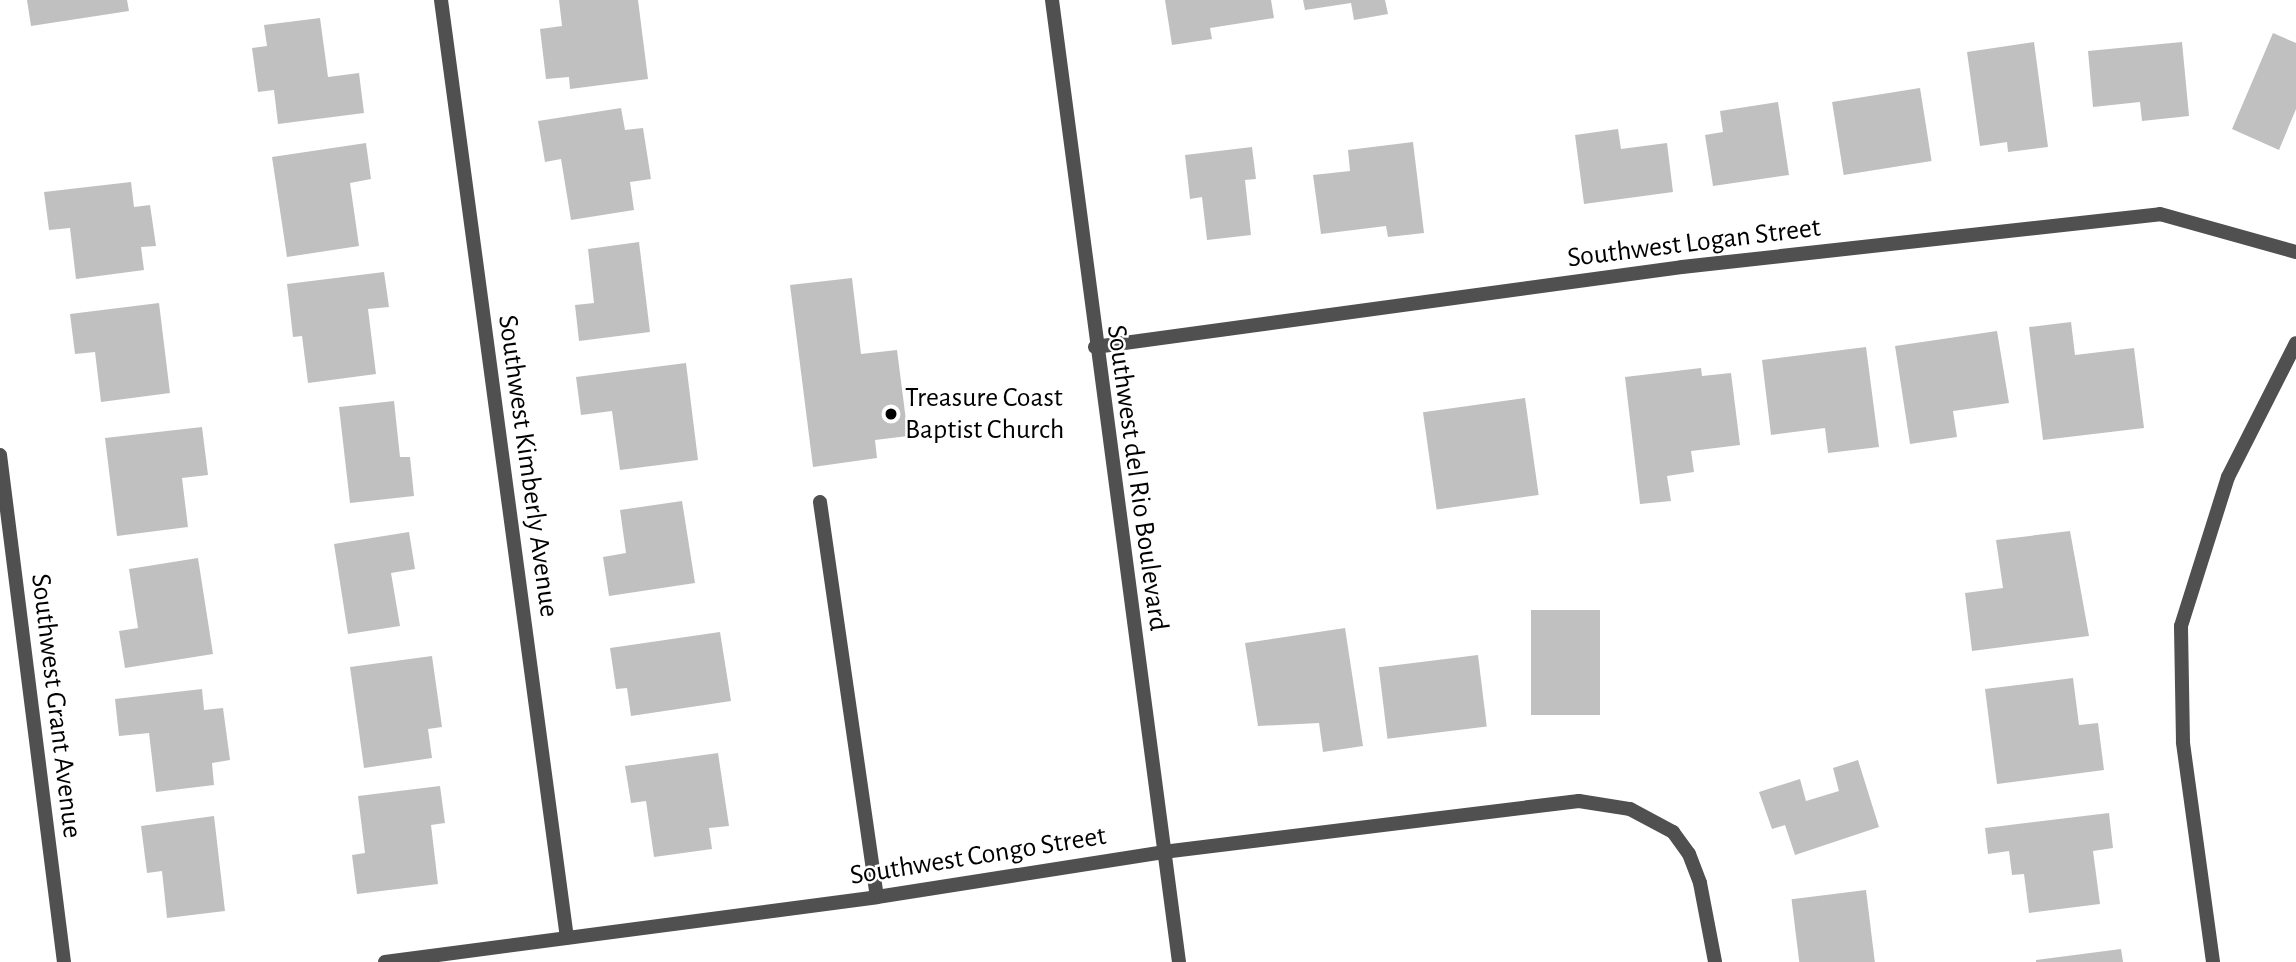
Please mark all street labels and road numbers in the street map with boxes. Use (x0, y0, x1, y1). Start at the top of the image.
street label: Southwest Logan Street (1565, 211, 1823, 275)
street label: Southwest Kimberly Avenue (490, 313, 566, 619)
street label: Southwest del Rio Boulevard (1099, 323, 1175, 633)
street label: Southwest Grant Avenue (23, 572, 89, 840)
street label: Southwest Congo Street (848, 819, 1108, 893)

